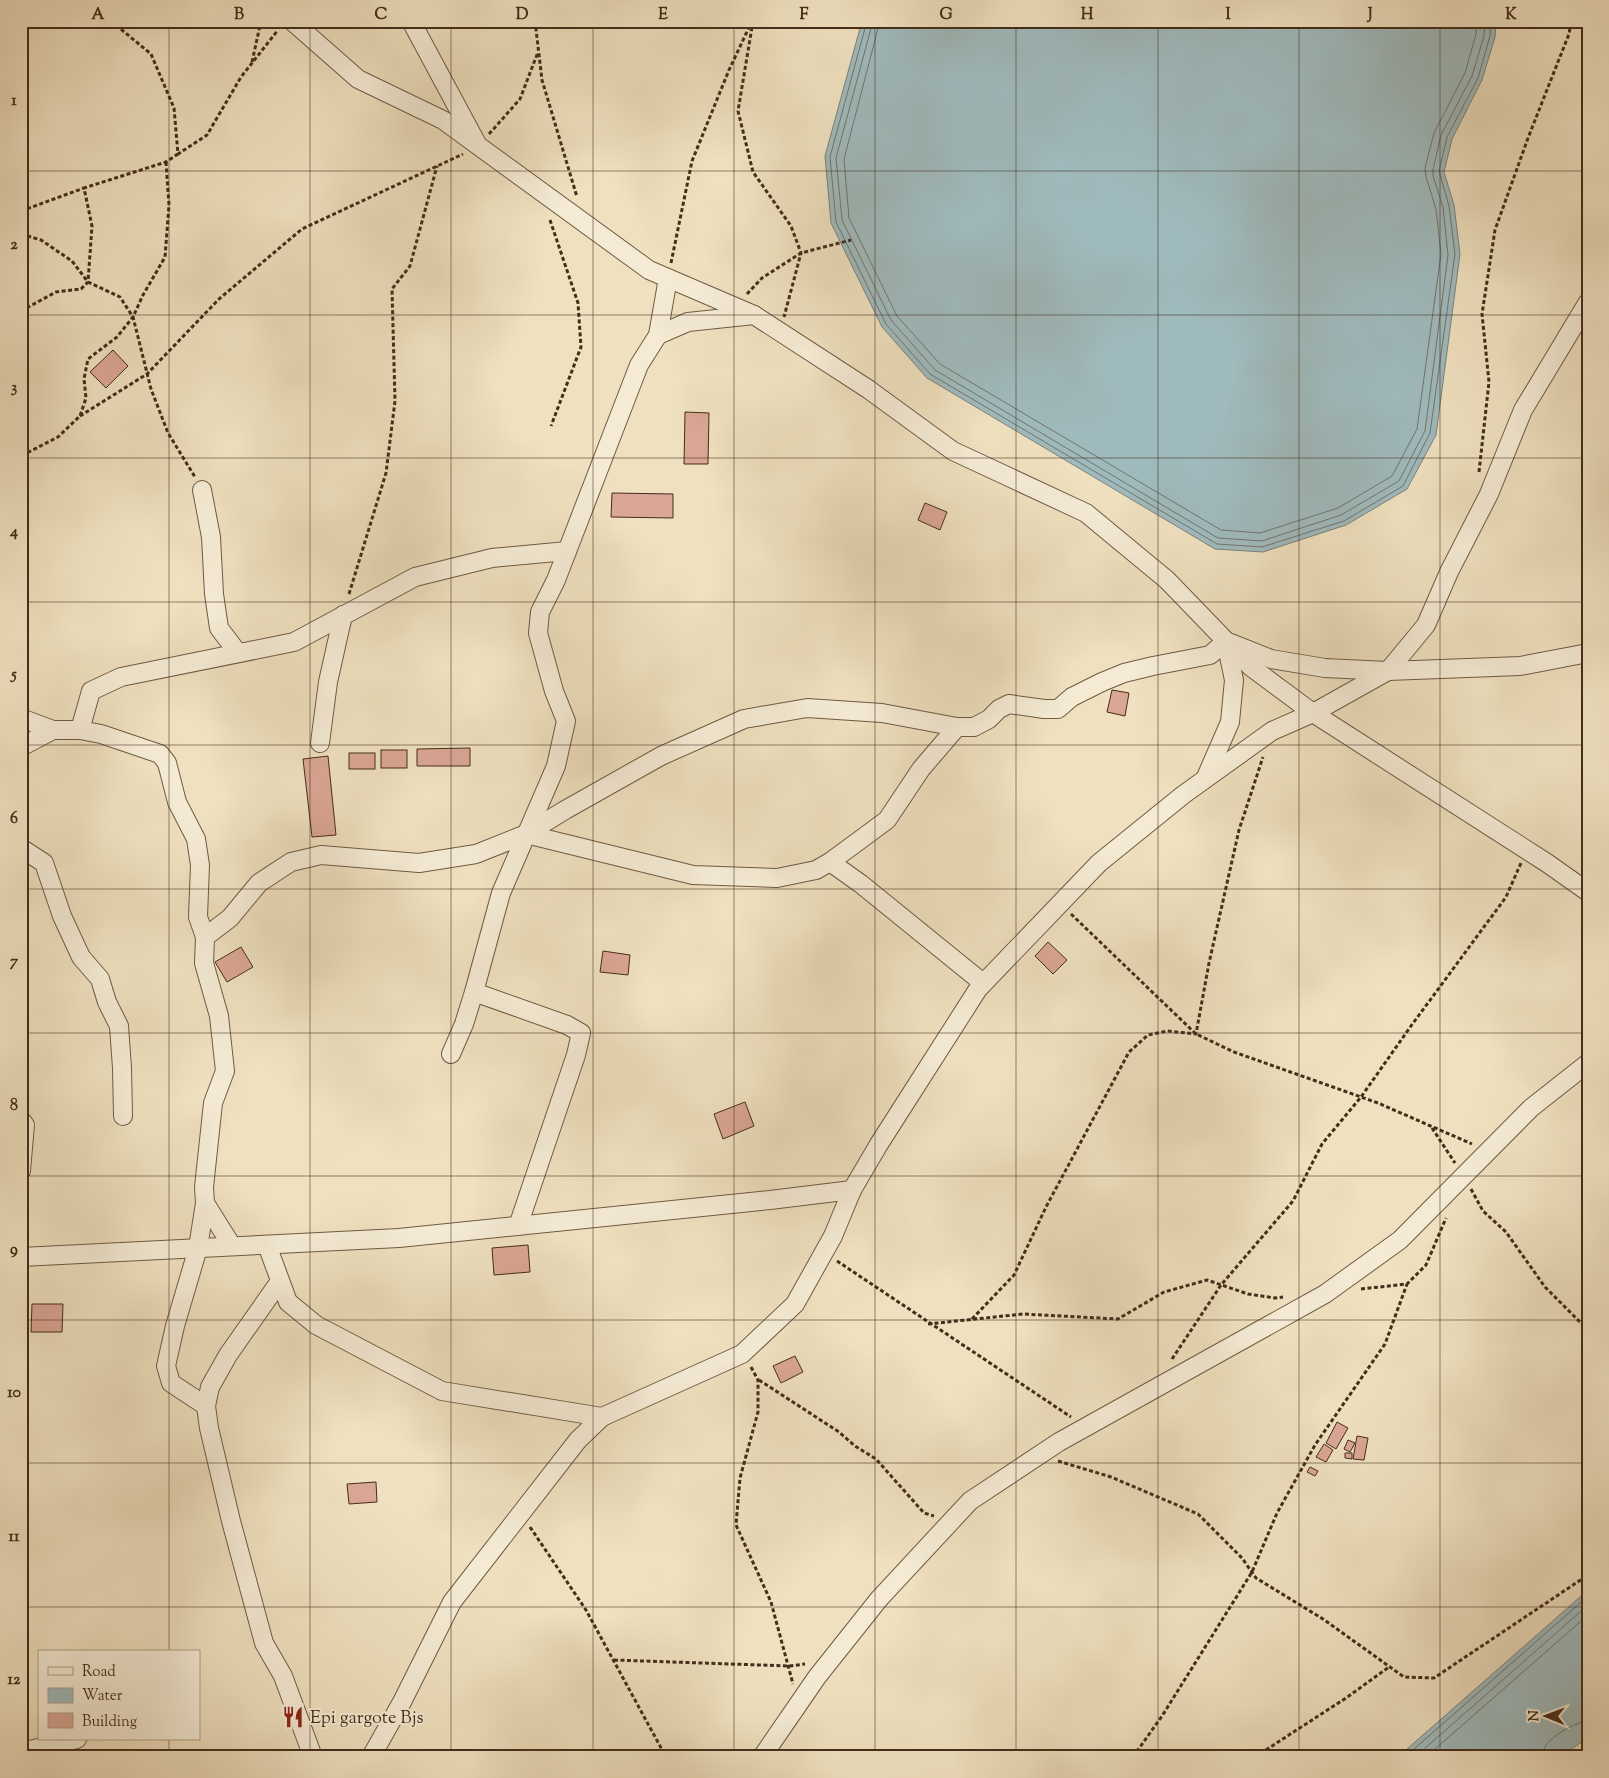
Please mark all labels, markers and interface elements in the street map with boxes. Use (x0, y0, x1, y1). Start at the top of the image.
text: A (92, 4, 105, 27)
text: B (234, 4, 244, 27)
text: C (375, 4, 388, 27)
text: D (516, 4, 529, 27)
text: E (658, 4, 668, 27)
text: F (800, 4, 809, 27)
text: G (939, 4, 953, 27)
text: H (1081, 4, 1094, 27)
text: I (1225, 4, 1231, 27)
text: J (1366, 4, 1373, 27)
text: K (1505, 4, 1517, 27)
text: 1 (11, 90, 17, 113)
text: 2 (10, 234, 18, 257)
text: 3 (11, 377, 18, 400)
text: 4 (9, 521, 18, 544)
text: 5 (9, 664, 17, 687)
text: 6 (10, 808, 18, 831)
text: 7 (10, 951, 19, 974)
text: 8 (10, 1095, 18, 1118)
text: 9 (10, 1239, 18, 1262)
text: 10 (7, 1382, 21, 1405)
text: 11 (9, 1526, 20, 1549)
legend (38, 1650, 200, 1740)
text: Road (82, 1662, 116, 1683)
text: 12 (8, 1669, 21, 1692)
text: Water (82, 1686, 123, 1707)
north arrow (1522, 1690, 1572, 1740)
restaurant icon: Epi gargote Bjs (280, 1704, 306, 1730)
place label: Epi gargote Bjs (310, 1706, 424, 1732)
text: N (1525, 1710, 1545, 1722)
text: Building (82, 1712, 137, 1733)

